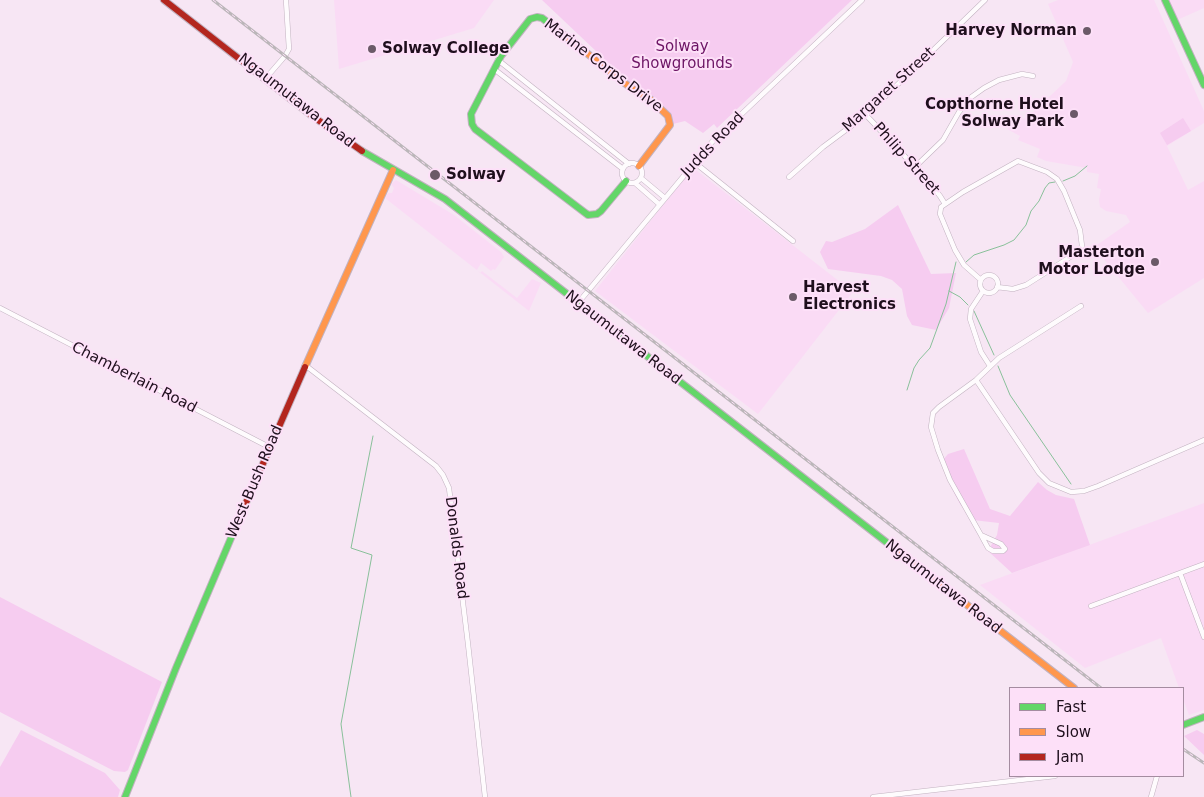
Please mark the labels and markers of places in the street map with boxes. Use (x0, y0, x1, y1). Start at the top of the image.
place label: Harvey Norman (945, 22, 1077, 40)
marker: Harvey Norman (1081, 25, 1093, 37)
place label: Solway College (382, 40, 509, 58)
marker: Solway College (366, 43, 378, 55)
place label: Copthorne Hotel Solway Park (925, 96, 1064, 131)
marker: Copthorne Hotel Solway Park (1068, 108, 1080, 120)
place label: Solway (446, 166, 506, 184)
marker: Solway (428, 168, 442, 182)
place label: Masterton Motor Lodge (1038, 244, 1145, 279)
marker: Masterton Motor Lodge (1149, 256, 1161, 268)
place label: Harvest Electronics (803, 279, 896, 314)
marker: Harvest Electronics (787, 291, 799, 303)

